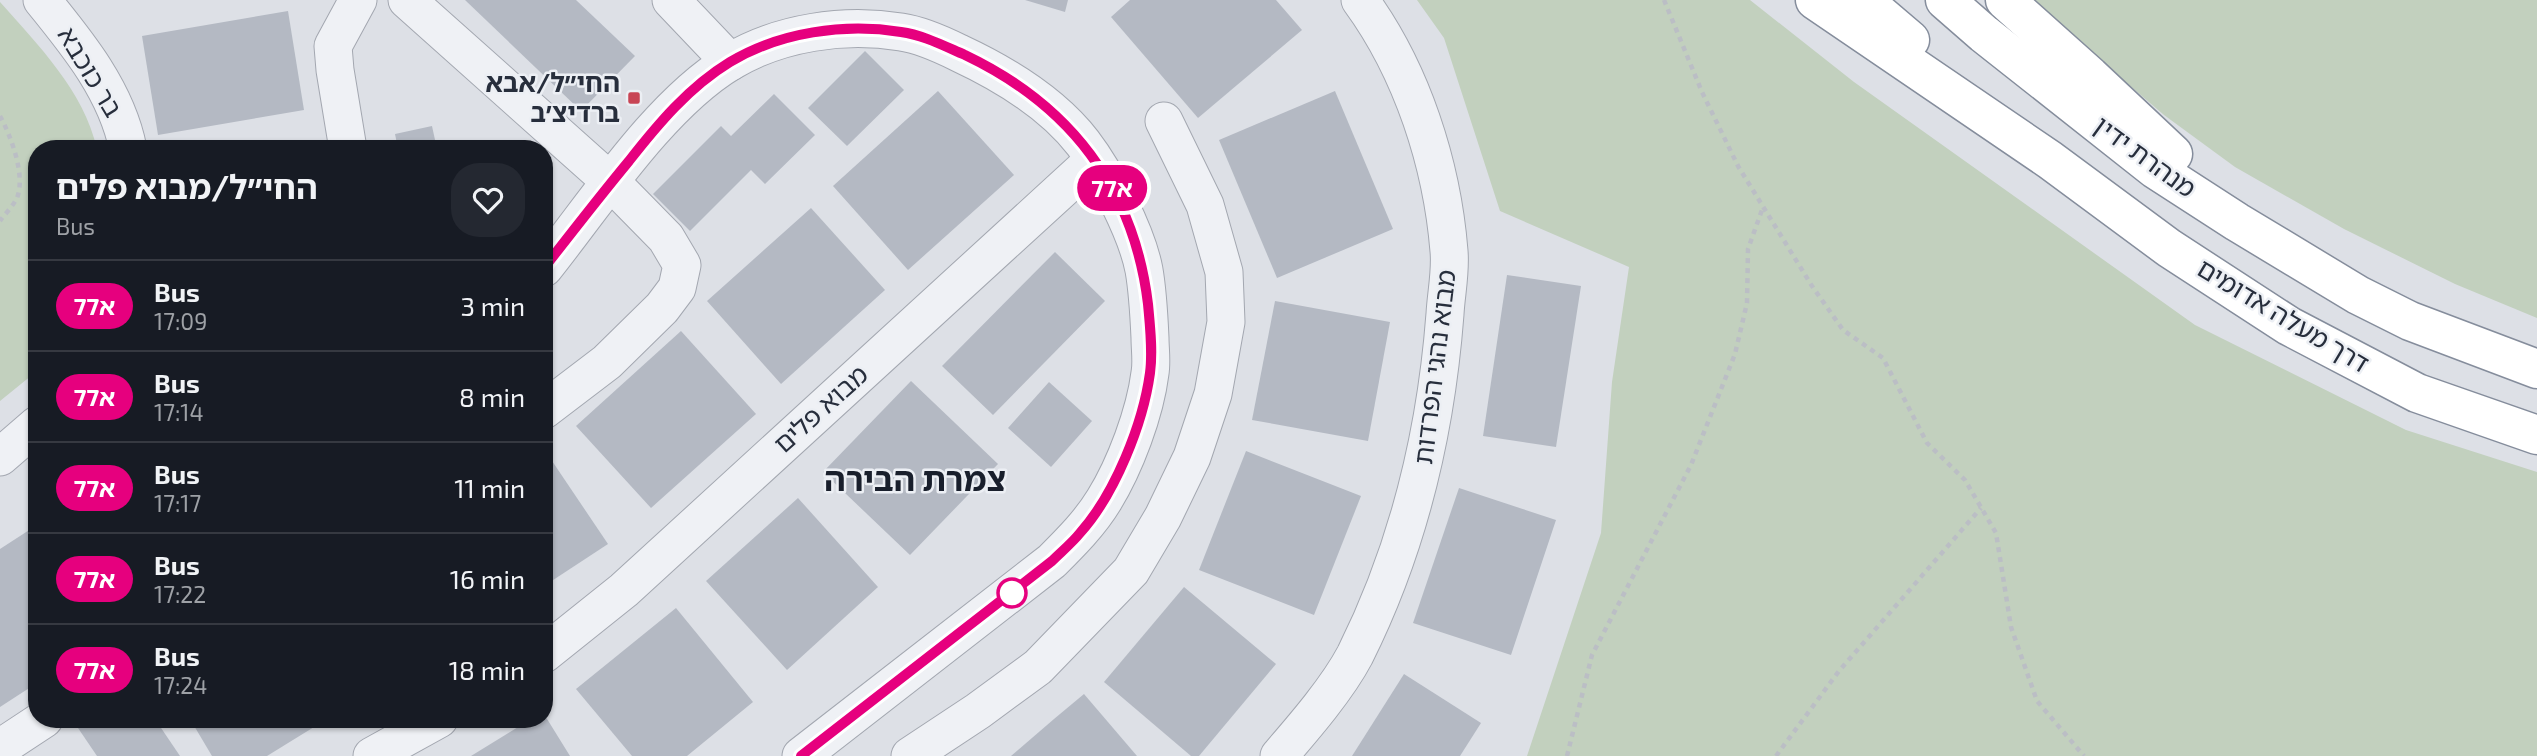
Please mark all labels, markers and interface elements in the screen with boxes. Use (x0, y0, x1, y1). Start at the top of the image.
street label: בר כוכבא (52, 21, 130, 122)
place label: החי״ל/אבא ברדיצ׳ב (485, 66, 620, 127)
marker: החי״ל/אבא ברדיצ׳ב (626, 90, 642, 106)
street label: מנהרת ידין (2089, 109, 2203, 203)
button: heart (451, 163, 525, 237)
line badge: 77א (1072, 165, 1152, 211)
text: החי״ל/מבוא פלים (56, 166, 318, 206)
text: 77א (1091, 173, 1133, 202)
text: Bus (56, 212, 95, 240)
street label: דרך מעלה אדומים (2192, 251, 2375, 378)
street label: מבוא נהגי הפרדות (1406, 268, 1461, 466)
text: Bus (154, 276, 200, 307)
text: 3 min (460, 290, 525, 321)
text: 77א (74, 291, 115, 320)
text: 17:09 (154, 307, 207, 335)
street label: מבוא פלים (767, 358, 873, 458)
text: Bus (154, 367, 200, 398)
text: 8 min (459, 381, 525, 412)
text: 77א (74, 382, 115, 411)
text: 17:14 (154, 398, 204, 426)
text: Bus (154, 458, 200, 489)
district label: צמרת הבירה (824, 458, 1006, 498)
text: 11 min (454, 472, 525, 503)
text: 77א (74, 473, 115, 502)
text: 17:17 (154, 489, 201, 517)
text: Bus (154, 549, 200, 580)
text: 16 min (450, 563, 525, 594)
text: 77א (74, 564, 115, 593)
unlabelled marker (997, 578, 1027, 608)
text: 17:22 (154, 580, 206, 608)
text: Bus (154, 640, 200, 671)
text: 18 min (449, 654, 525, 685)
text: 77א (74, 655, 115, 684)
text: 17:24 (154, 671, 207, 699)

